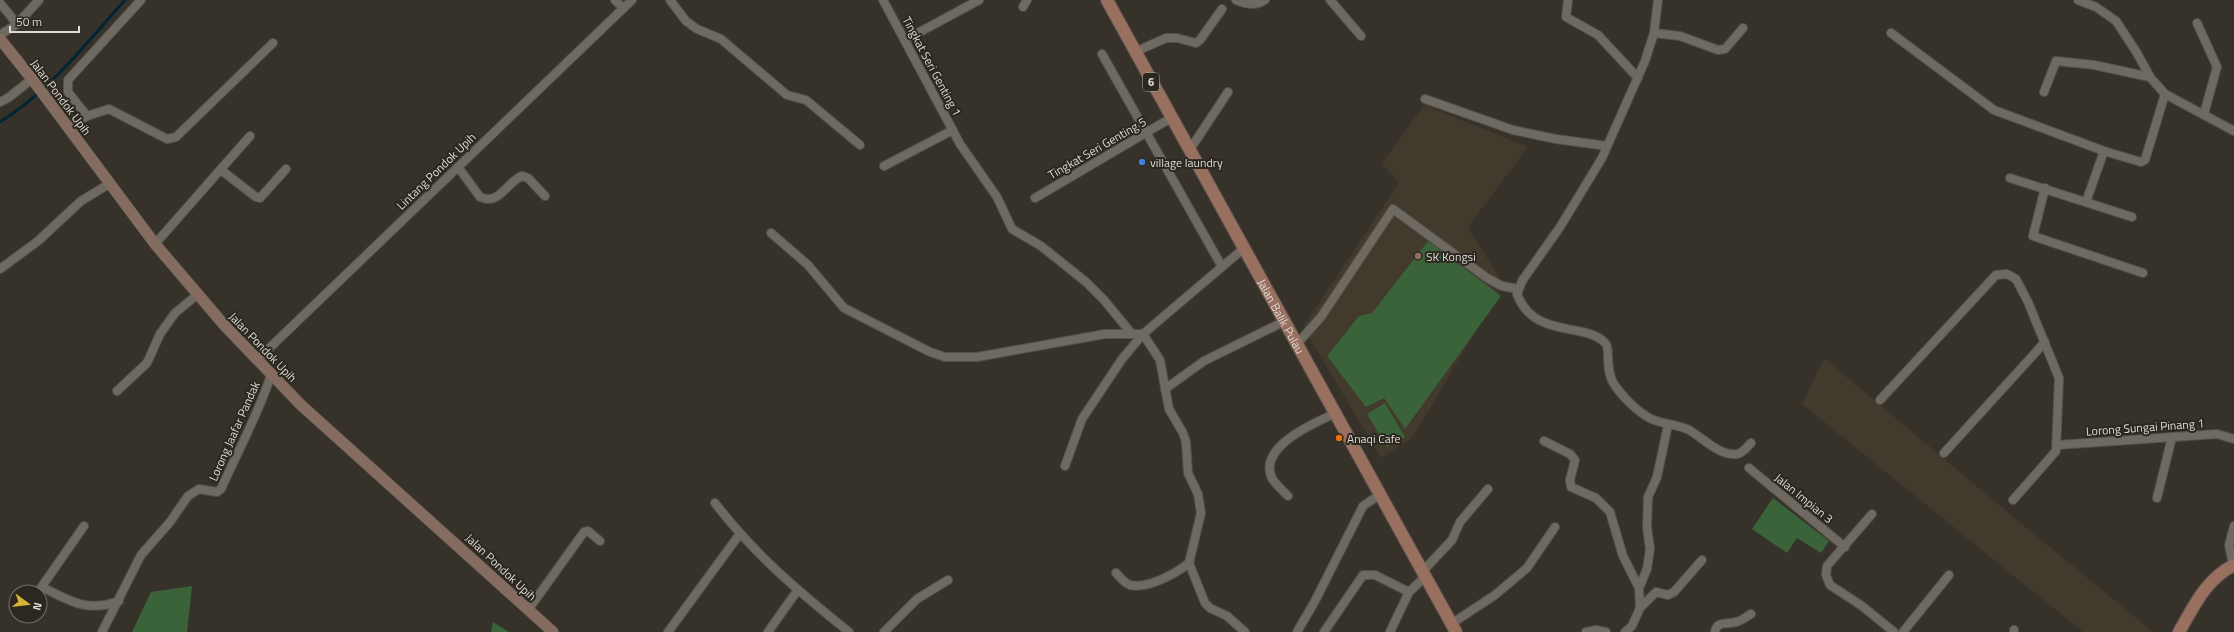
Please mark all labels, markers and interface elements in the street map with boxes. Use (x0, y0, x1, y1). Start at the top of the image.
scale bar (10, 8, 79, 34)
text: 50 m (16, 12, 42, 31)
street label: Tingkat Seri Genting 1 (898, 13, 966, 119)
street label: Jalan Pondok Upih (26, 55, 96, 139)
road number: 6 (1143, 73, 1159, 91)
street label: Tingkat Seri Genting 5 (1044, 112, 1150, 184)
street label: Lintang Pondok Upih (392, 128, 480, 214)
place label: village laundry (1150, 153, 1223, 172)
marker: village laundry (1137, 157, 1147, 167)
place label: SK Kongsi (1426, 247, 1476, 266)
marker: SK Kongsi (1413, 251, 1423, 261)
street label: Jalan Balik Pulau (1253, 275, 1310, 357)
street label: Jalan Pondok Upih (224, 308, 302, 386)
street label: Lorong Jaafar Pandak (203, 378, 265, 484)
street label: Lorong Sungai Pinang 1 (2085, 413, 2205, 441)
place label: Anaqi Cafe (1347, 429, 1401, 448)
marker: Anaqi Cafe (1334, 433, 1344, 443)
street label: Jalan Impian 3 (1770, 468, 1838, 528)
street label: Jalan Pondok Upih (461, 529, 541, 605)
north arrow (8, 584, 48, 624)
text: N (29, 601, 46, 612)

